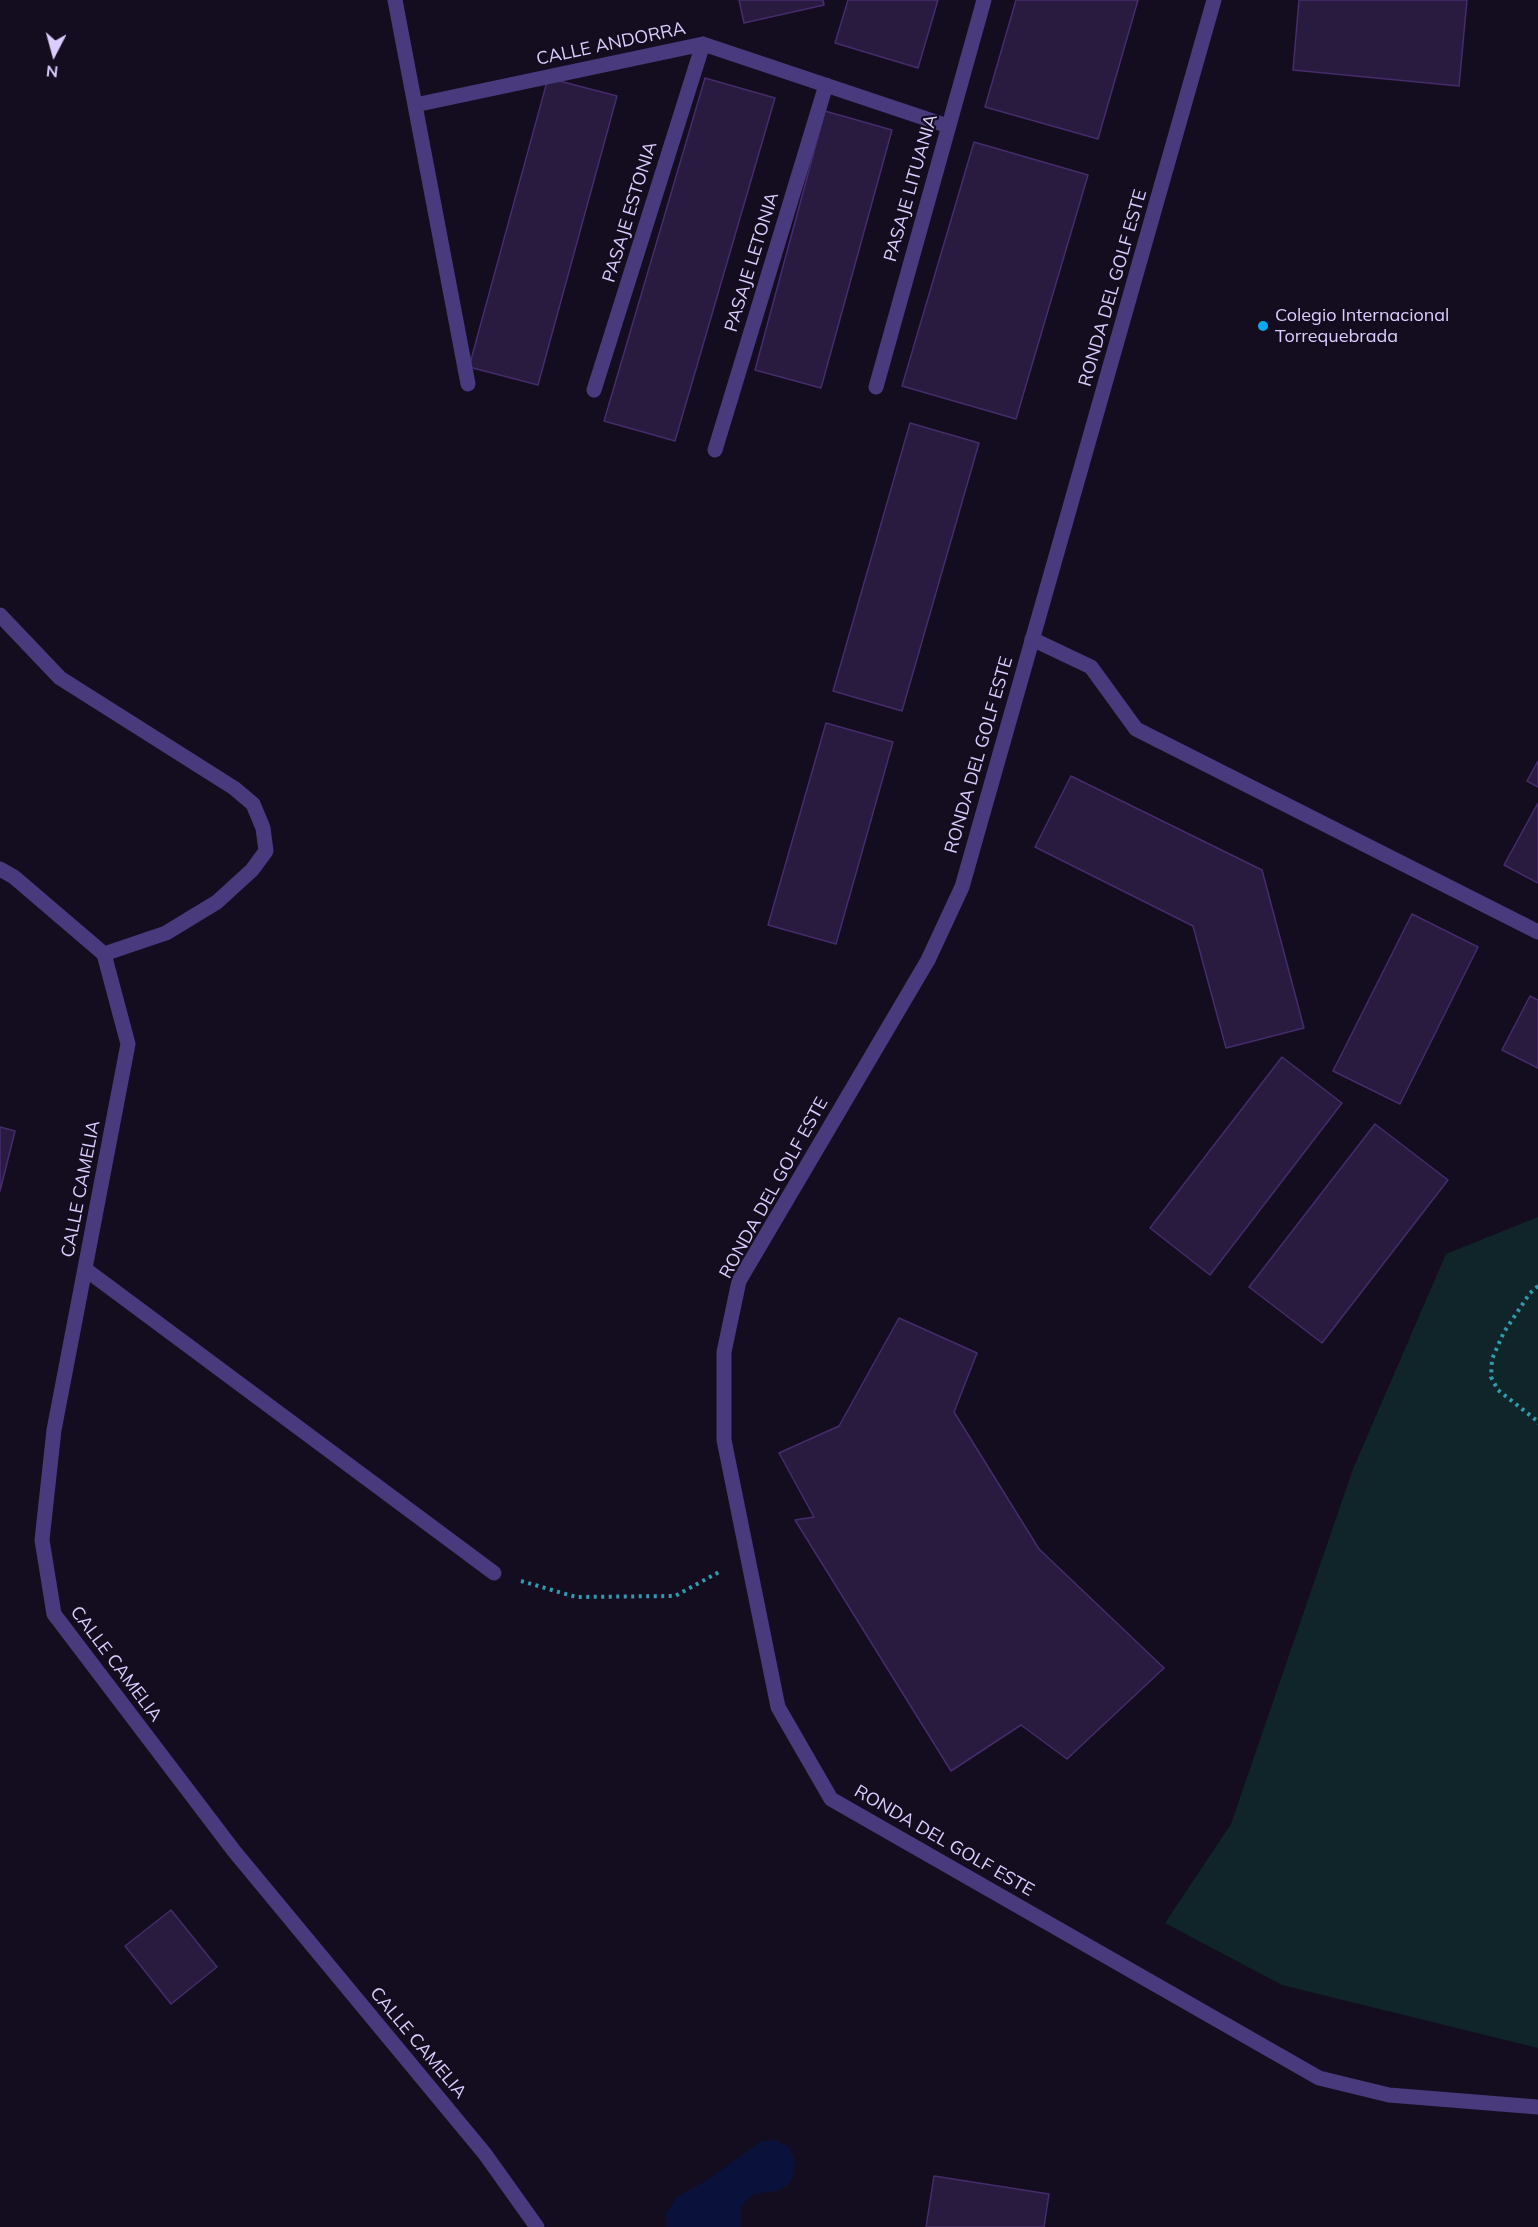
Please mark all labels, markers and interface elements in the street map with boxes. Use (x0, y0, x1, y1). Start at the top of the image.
street label: CALLE ANDORRA (534, 18, 688, 70)
north arrow (24, 24, 84, 84)
text: N (45, 61, 59, 82)
street label: PASAJE LITUANIA (880, 112, 942, 264)
street label: PASAJE ESTONIA (598, 139, 662, 285)
street label: RONDA DEL GOLF ESTE (1075, 187, 1151, 389)
street label: PASAJE LETONIA (720, 190, 784, 334)
place label: Colegio Internacional Torrequebrada (1275, 305, 1449, 348)
marker: Colegio Internacional Torrequebrada (1256, 319, 1270, 333)
street label: RONDA DEL GOLF ESTE (941, 654, 1017, 856)
street label: RONDA DEL GOLF ESTE (715, 1094, 833, 1282)
street label: CALLE CAMELIA (57, 1119, 105, 1259)
street label: CALLE CAMELIA (66, 1602, 166, 1726)
street label: RONDA DEL GOLF ESTE (850, 1781, 1038, 1901)
street label: CALLE CAMELIA (365, 1983, 471, 2103)

